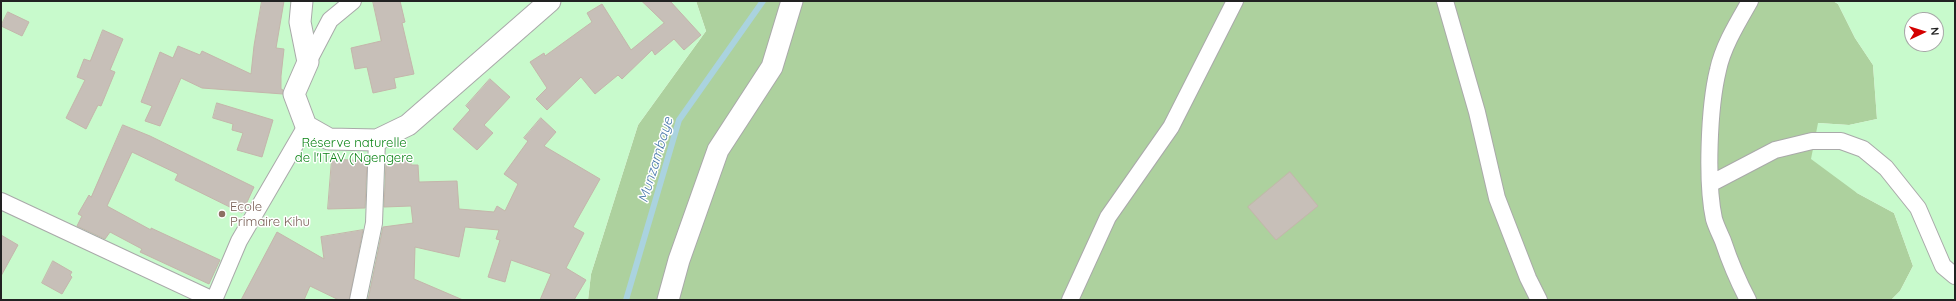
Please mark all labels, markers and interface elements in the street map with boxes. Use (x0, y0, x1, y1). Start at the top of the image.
north arrow (1904, 12, 1944, 52)
text: N (1928, 27, 1942, 36)
water label: Munzambaye (635, 115, 677, 205)
park label: Réserve naturelle de l'ITAV (Ngengere (295, 135, 413, 166)
place label: Ecole Primaire Kihu (230, 199, 310, 230)
marker: Ecole Primaire Kihu (217, 209, 227, 219)

